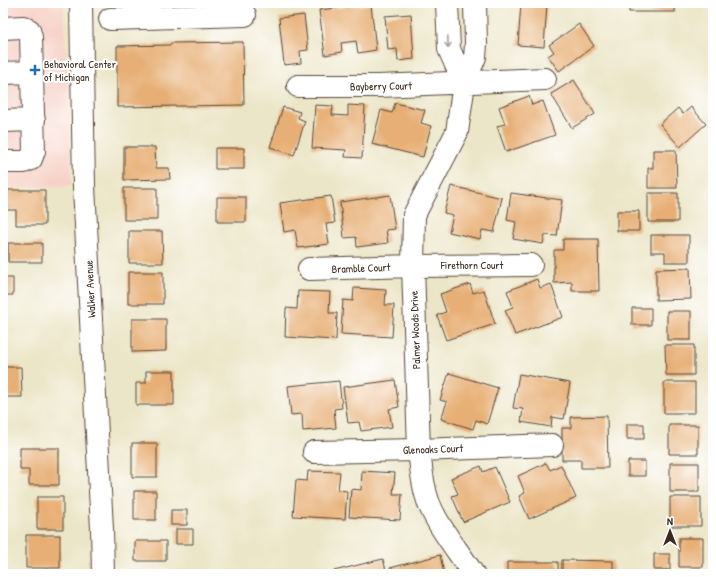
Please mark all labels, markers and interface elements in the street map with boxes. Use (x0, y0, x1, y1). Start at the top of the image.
one-way arrow (445, 35, 452, 48)
place label: Behavioral Center of Michigan (44, 57, 117, 84)
marker: Behavioral Center of Michigan (29, 64, 41, 76)
street label: Bayberry Court (350, 78, 412, 94)
street label: Firethorn Court (440, 258, 504, 272)
street label: Walker Avenue (81, 259, 98, 318)
street label: Bramble Court (331, 260, 391, 276)
street label: Palmer Woods Drive (407, 290, 423, 370)
street label: Glenoaks Court (403, 441, 464, 457)
north arrow (650, 511, 690, 551)
text: N (667, 514, 673, 528)

